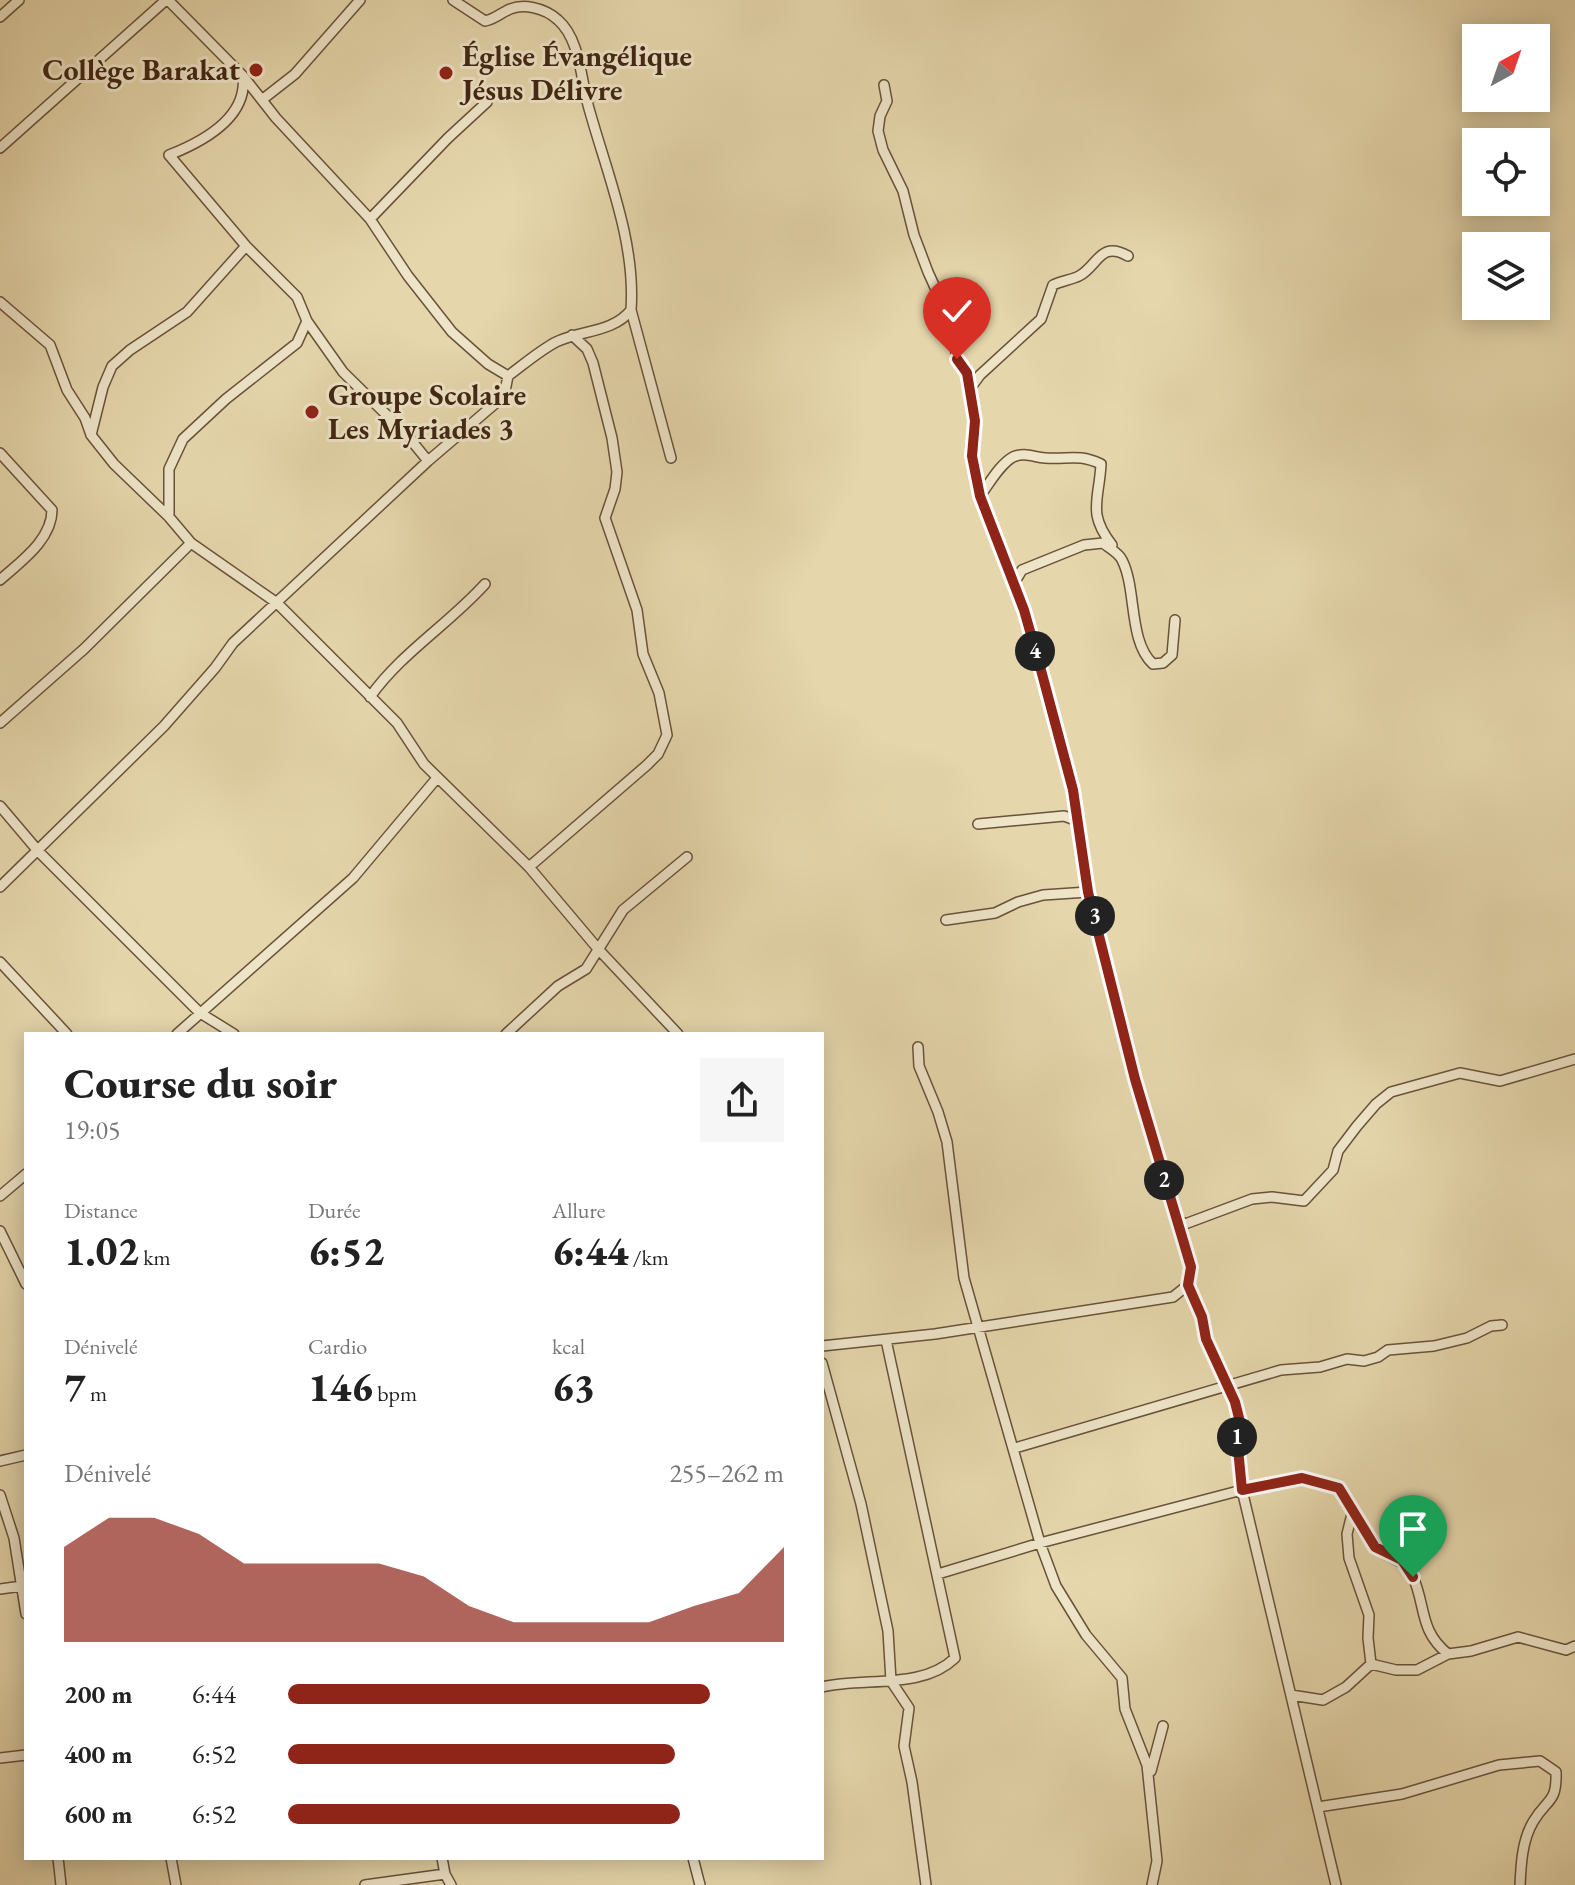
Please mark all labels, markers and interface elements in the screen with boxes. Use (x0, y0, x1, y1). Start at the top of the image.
north arrow (1462, 24, 1550, 112)
map controls (1462, 24, 1550, 320)
place label: Église Évangélique Jésus Délivre (459, 36, 692, 109)
place label: Collège Barakat (42, 50, 241, 89)
marker: Collège Barakat (247, 61, 265, 79)
marker: Église Évangélique Jésus Délivre (437, 64, 455, 82)
button: locate (1462, 128, 1550, 216)
button: layers (1462, 232, 1550, 320)
pin (923, 277, 991, 359)
icon: check (935, 289, 979, 333)
place label: Groupe Scolaire Les Myriades 3 (328, 375, 526, 448)
marker: Groupe Scolaire Les Myriades 3 (303, 403, 321, 421)
pin: 4 (1015, 631, 1055, 671)
text: 4 (1029, 636, 1041, 665)
pin: 3 (1075, 896, 1115, 936)
text: 3 (1089, 901, 1101, 930)
text: Course du soir (64, 1054, 337, 1111)
button: share (700, 1058, 784, 1142)
text: 19:05 (64, 1113, 120, 1147)
pin: 2 (1144, 1160, 1184, 1200)
text: 2 (1158, 1165, 1170, 1194)
text: Distance (64, 1196, 137, 1225)
text: Durée (308, 1196, 360, 1225)
text: Allure (552, 1196, 605, 1225)
text: 1.02 (64, 1225, 139, 1277)
text: 6:52 (308, 1225, 384, 1277)
text: 6:44 (552, 1225, 628, 1277)
text: km (139, 1243, 171, 1272)
text: /km (628, 1243, 669, 1272)
text: Dénivelé (64, 1332, 138, 1361)
text: Cardio (308, 1332, 367, 1361)
text: kcal (552, 1332, 585, 1361)
text: 7 (64, 1361, 86, 1413)
text: 146 (308, 1361, 373, 1413)
text: 63 (552, 1361, 595, 1413)
text: m (86, 1379, 107, 1408)
text: bpm (373, 1379, 417, 1408)
pin: 1 (1217, 1417, 1257, 1457)
text: 1 (1231, 1422, 1243, 1451)
text: Dénivelé (64, 1456, 151, 1490)
text: 255–262 m (669, 1456, 784, 1490)
pin (1379, 1495, 1447, 1577)
icon: arrive (1391, 1507, 1435, 1551)
text: 200 m (64, 1677, 132, 1711)
text: 6:44 (192, 1677, 236, 1711)
text: 400 m (64, 1737, 132, 1771)
text: 6:52 (192, 1737, 236, 1771)
text: 600 m (64, 1797, 132, 1831)
text: 6:52 (192, 1797, 236, 1831)

